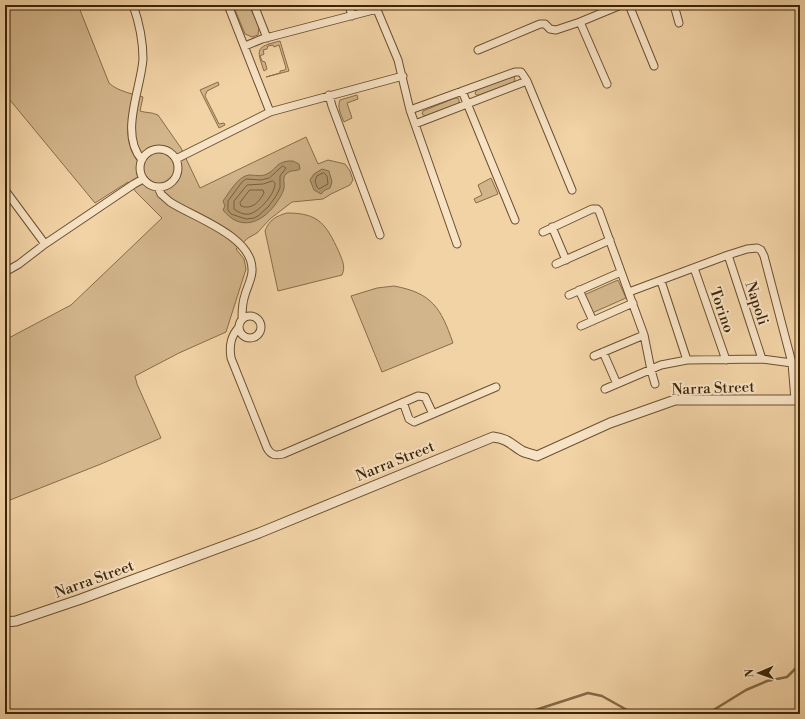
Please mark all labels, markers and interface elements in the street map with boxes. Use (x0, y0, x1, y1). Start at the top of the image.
street label: Napoli (741, 279, 773, 328)
street label: Torino (705, 285, 738, 335)
street label: Narra Street (671, 378, 756, 399)
street label: Narra Street (353, 437, 438, 486)
street label: Narra Street (52, 556, 137, 603)
north arrow (739, 653, 779, 693)
text: N (743, 668, 757, 678)

